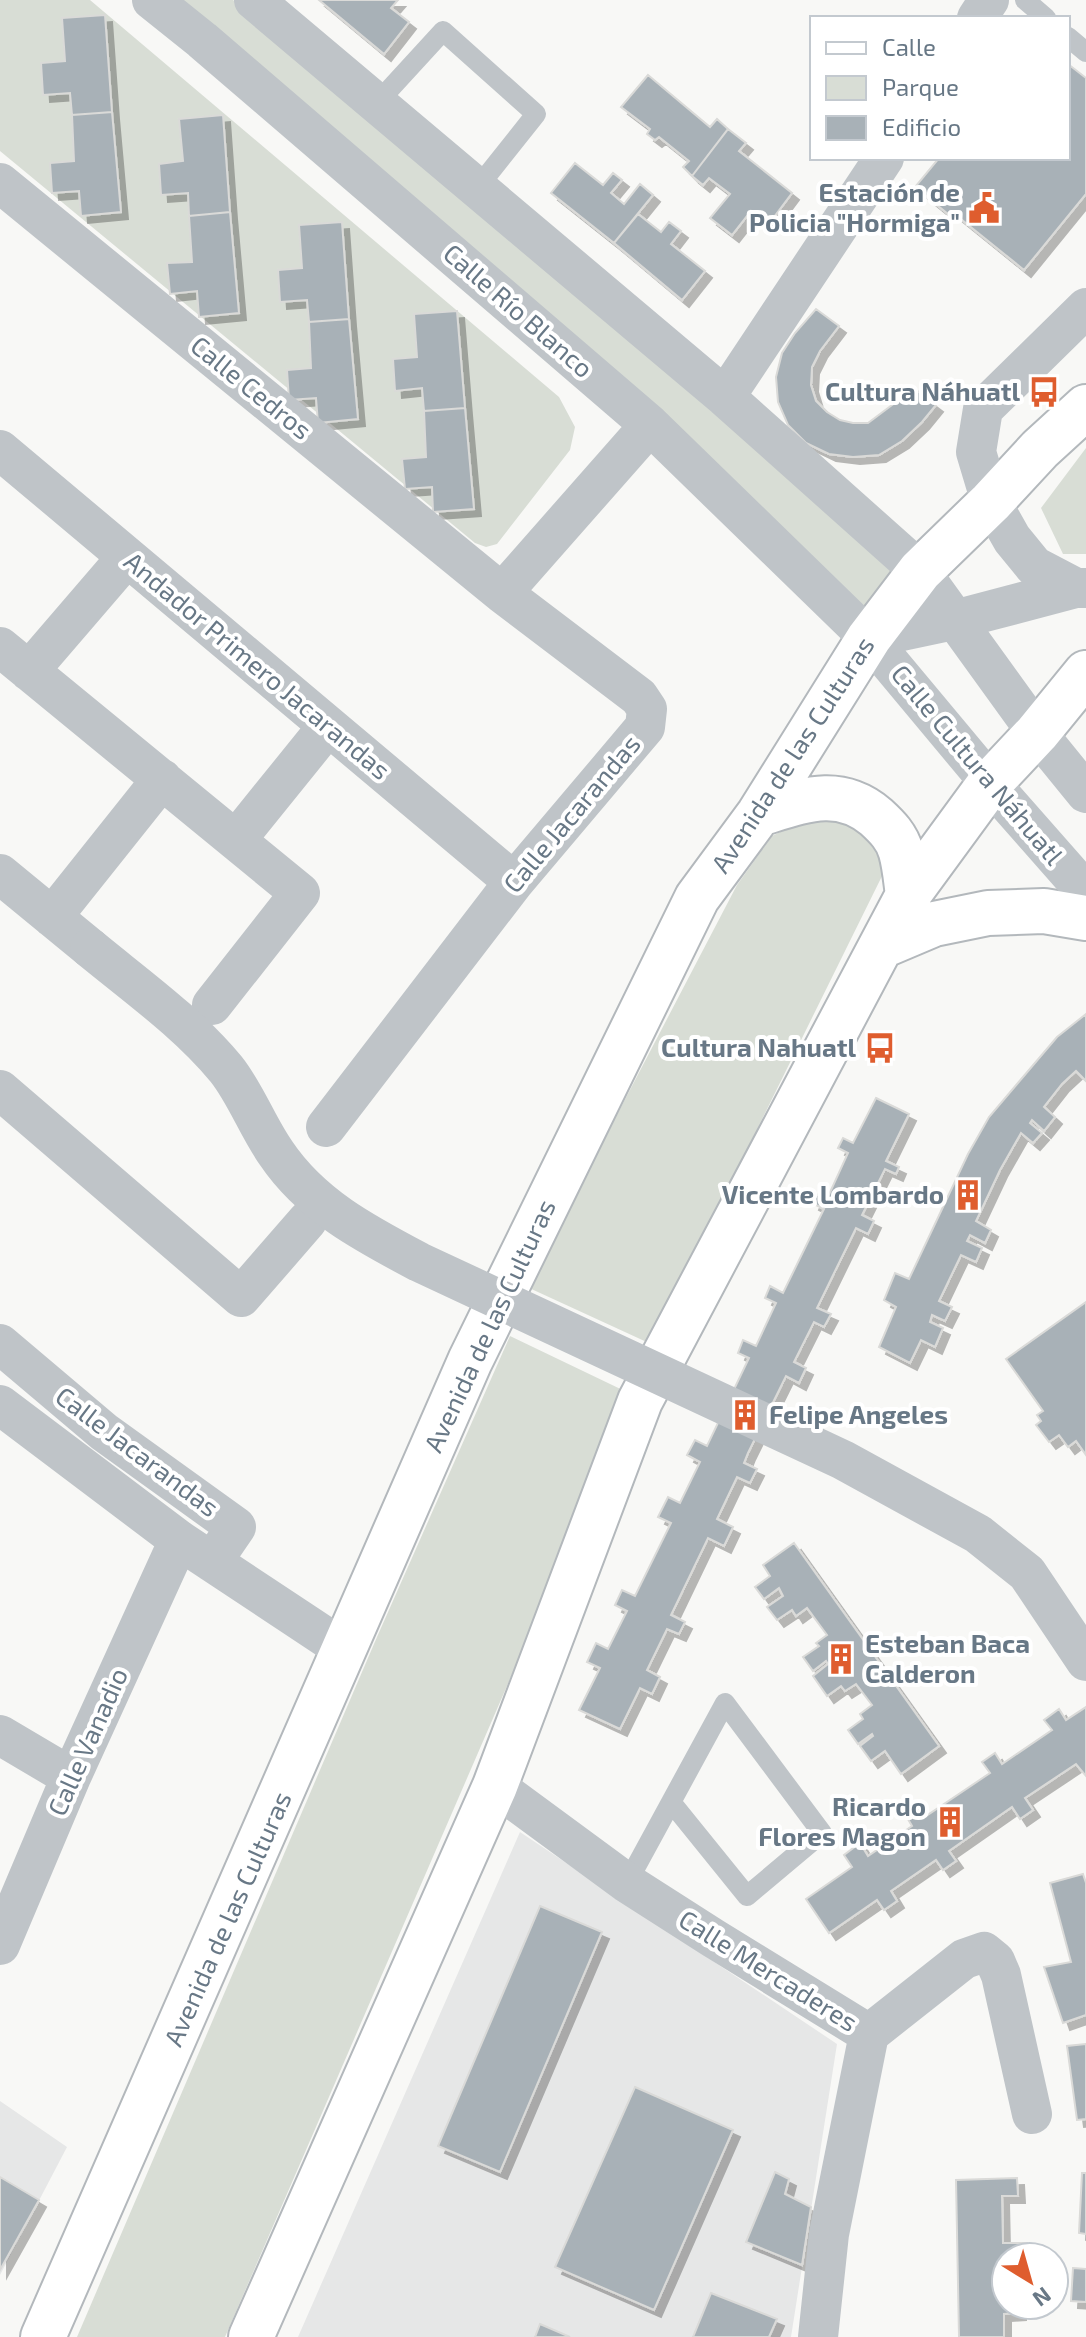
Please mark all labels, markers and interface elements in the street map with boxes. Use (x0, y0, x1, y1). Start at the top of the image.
legend (810, 16, 1070, 160)
text: Calle (882, 32, 936, 61)
text: Parque (882, 72, 959, 101)
text: Edificio (882, 112, 961, 141)
place label: Estación de Policia "Hormiga" (749, 176, 960, 237)
public building icon: Estación de Policia "Hormiga" (967, 191, 1001, 225)
street label: Calle Río Blanco (438, 237, 600, 383)
street label: Calle Cedros (185, 329, 318, 445)
place label: Cultura Náhuatl (825, 375, 1020, 406)
bus stop icon: Cultura Náhuatl (1027, 375, 1061, 409)
street label: Andador Primero Jacarandas (119, 545, 397, 785)
street label: Avenida de las Culturas (704, 630, 880, 878)
street label: Calle Cultura Náhuatl (886, 658, 1071, 870)
street label: Calle Jacarandas (496, 728, 646, 898)
place label: Cultura Nahuatl (661, 1031, 856, 1062)
bus stop icon: Cultura Nahuatl (863, 1031, 897, 1065)
place label: Vicente Lombardo (722, 1178, 944, 1209)
building icon: Vicente Lombardo (951, 1178, 985, 1212)
street label: Avenida de las Culturas (416, 1194, 561, 1457)
street label: Calle Jacarandas (50, 1379, 226, 1522)
building icon: Felipe Angeles (728, 1398, 762, 1432)
place label: Felipe Angeles (769, 1398, 948, 1429)
place label: Esteban Baca Calderon (865, 1627, 1030, 1688)
building icon: Esteban Baca Calderon (824, 1642, 858, 1676)
street label: Calle Vanadio (40, 1663, 133, 1820)
street label: Avenida de las Culturas (156, 1786, 297, 2050)
place label: Ricardo Flores Magon (758, 1790, 926, 1851)
building icon: Ricardo Flores Magon (933, 1805, 967, 1839)
street label: Calle Mercaderes (674, 1902, 864, 2037)
north arrow (990, 2241, 1070, 2321)
text: N (1028, 2283, 1057, 2313)

